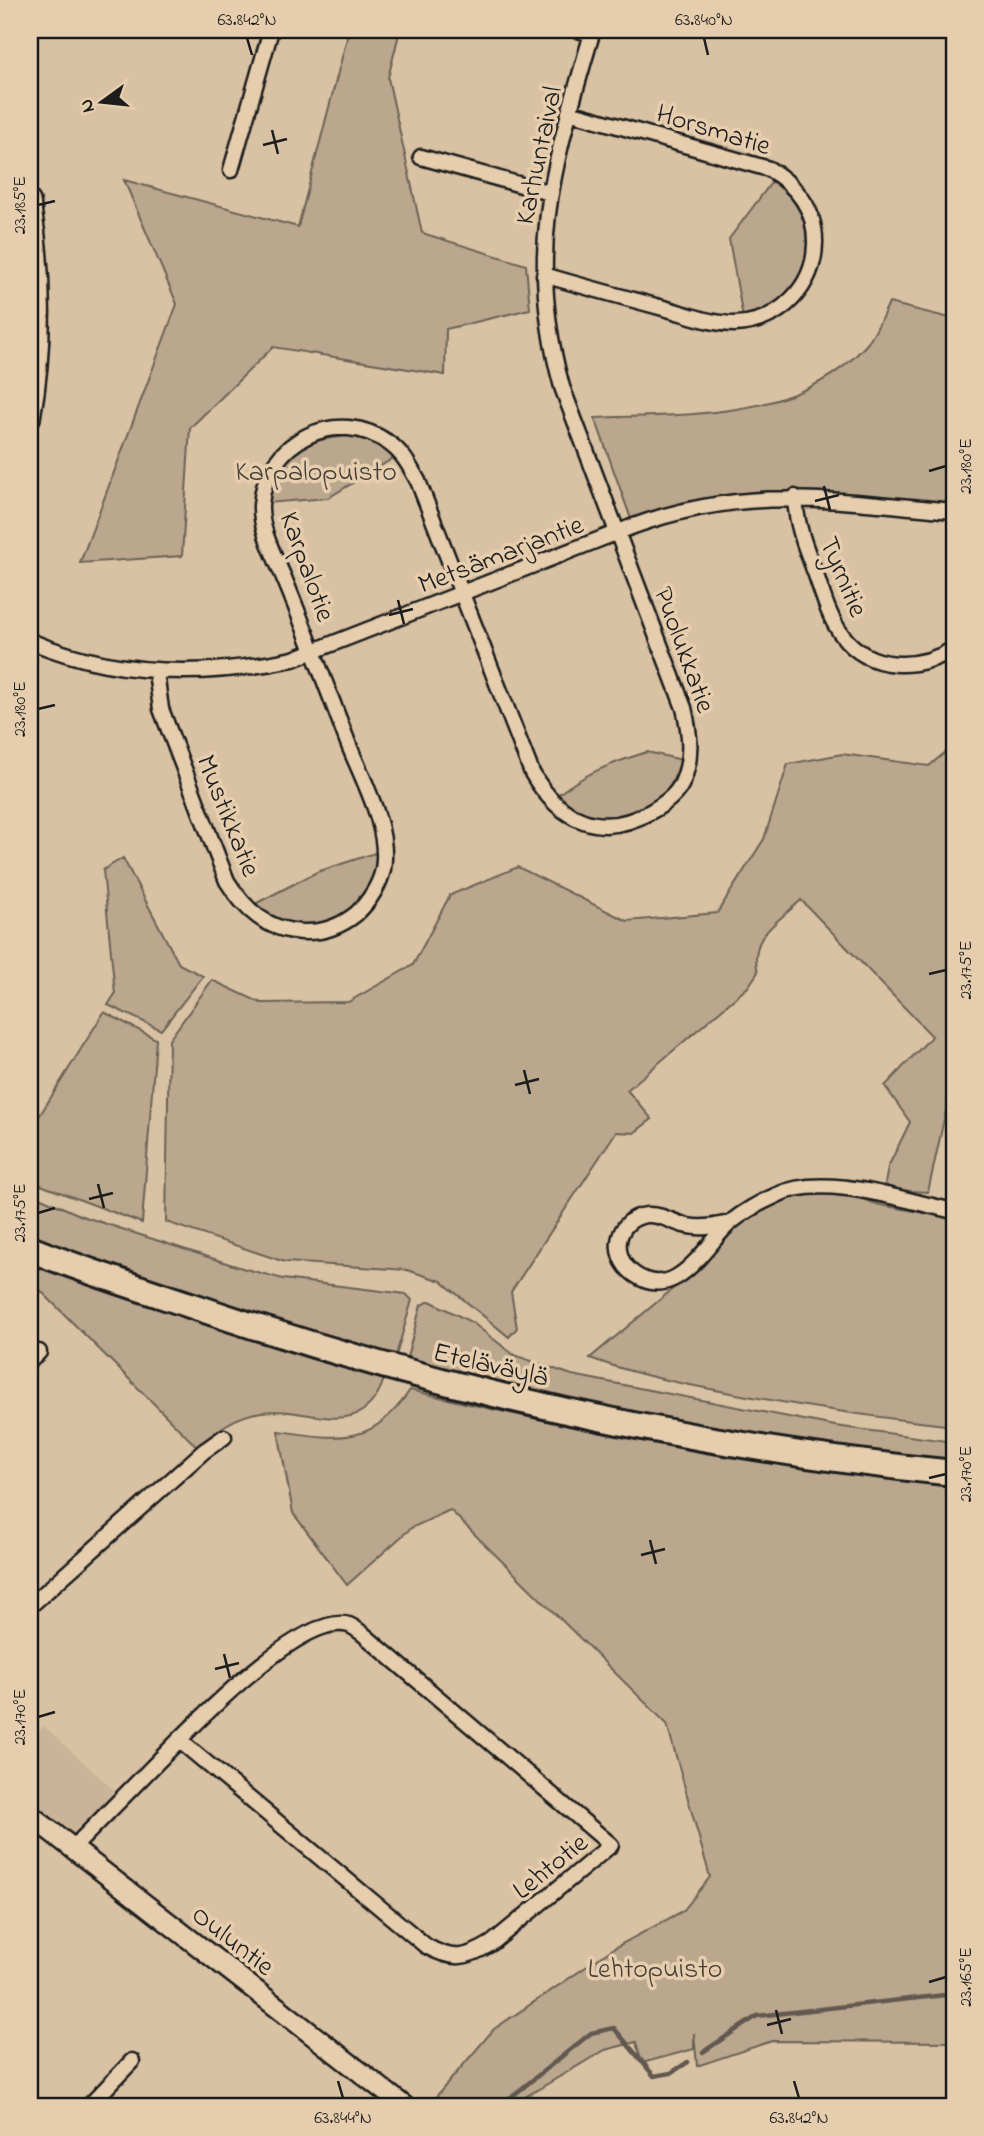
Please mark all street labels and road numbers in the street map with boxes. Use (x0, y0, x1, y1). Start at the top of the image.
street label: Karhuntaival (506, 83, 575, 229)
street label: Horsmatie (651, 95, 776, 168)
street label: Metsämarjantie (412, 506, 590, 607)
street label: Karpalotie (267, 507, 345, 628)
street label: Tyrnitie (807, 531, 877, 624)
street label: Puolukkatie (641, 581, 725, 719)
street label: Mustikkatie (184, 749, 270, 884)
street label: Eteläväylä (428, 1333, 552, 1400)
street label: Lehtotie (504, 1824, 598, 1911)
street label: Ouluntie (181, 1896, 283, 1988)

